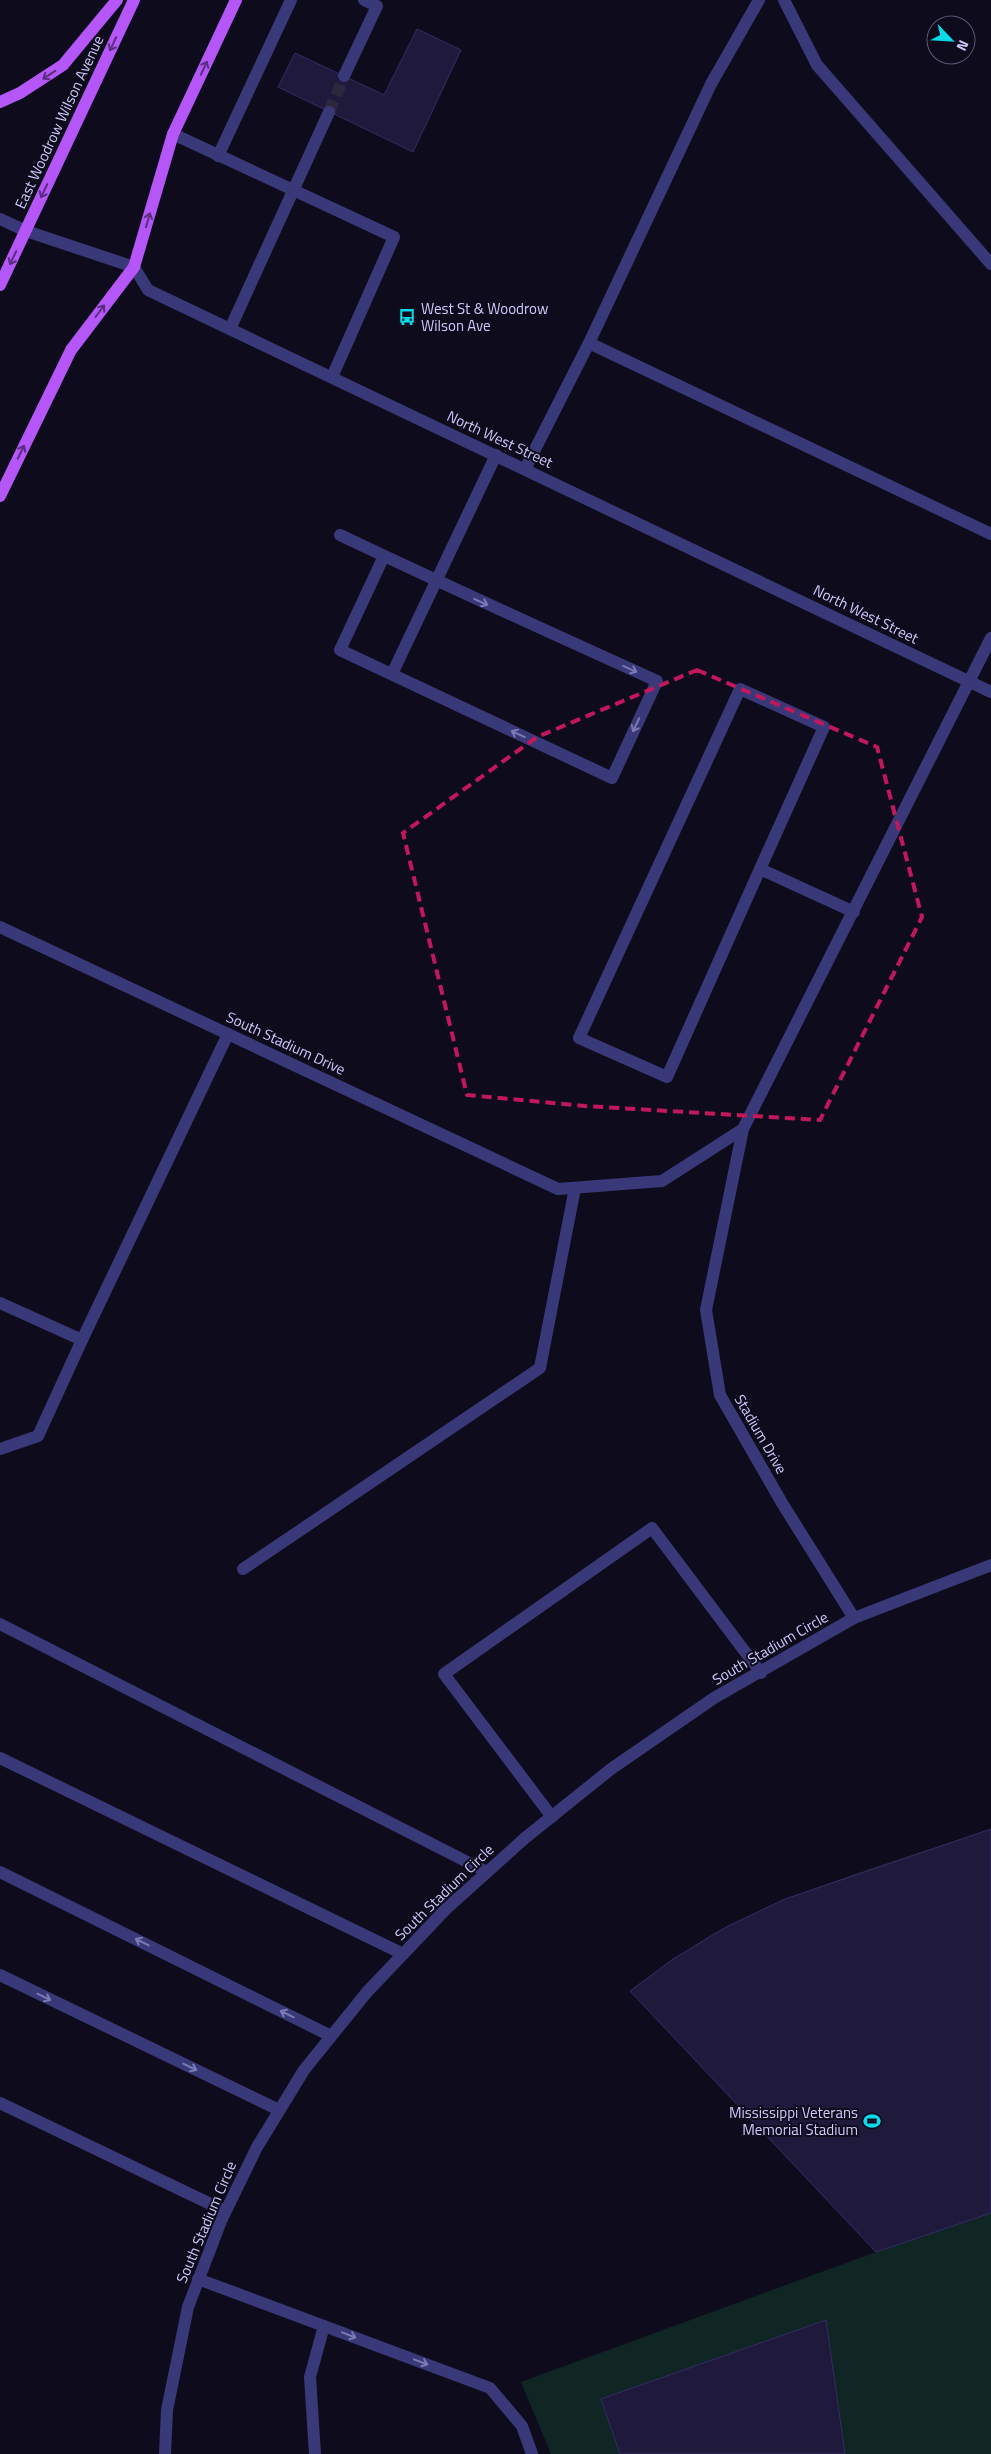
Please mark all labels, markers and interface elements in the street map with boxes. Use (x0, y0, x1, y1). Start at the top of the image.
north arrow (926, 15, 976, 65)
street label: East Woodrow Wilson Avenue (9, 32, 109, 212)
one-way arrow (108, 36, 118, 51)
text: N (952, 37, 975, 55)
one-way arrow (199, 61, 209, 76)
one-way arrow (42, 69, 56, 80)
one-way arrow (39, 183, 49, 198)
one-way arrow (143, 212, 153, 228)
one-way arrow (8, 250, 17, 265)
place label: West St & Woodrow Wilson Ave (421, 297, 548, 337)
one-way arrow (95, 304, 105, 318)
bus stop icon: West St & Woodrow Wilson Ave (397, 307, 417, 327)
street label: North West Street (443, 404, 557, 474)
one-way arrow (16, 445, 26, 460)
street label: North West Street (809, 579, 923, 650)
one-way arrow (473, 597, 488, 607)
one-way arrow (622, 664, 637, 674)
one-way arrow (631, 717, 641, 732)
one-way arrow (511, 728, 526, 738)
street label: South Stadium Drive (223, 1005, 349, 1081)
street label: Stadium Drive (729, 1390, 793, 1478)
street label: South Stadium Circle (708, 1605, 832, 1691)
street label: South Stadium Circle (389, 1838, 499, 1946)
one-way arrow (135, 1937, 150, 1946)
one-way arrow (36, 1992, 51, 2002)
one-way arrow (280, 2009, 295, 2019)
one-way arrow (182, 2063, 197, 2072)
place label: Mississippi Veterans Memorial Stadium (729, 2101, 858, 2141)
sports icon: Mississippi Veterans Memorial Stadium (862, 2111, 882, 2131)
street label: South Stadium Circle (170, 2157, 242, 2287)
one-way arrow (341, 2331, 357, 2340)
one-way arrow (413, 2358, 428, 2367)

